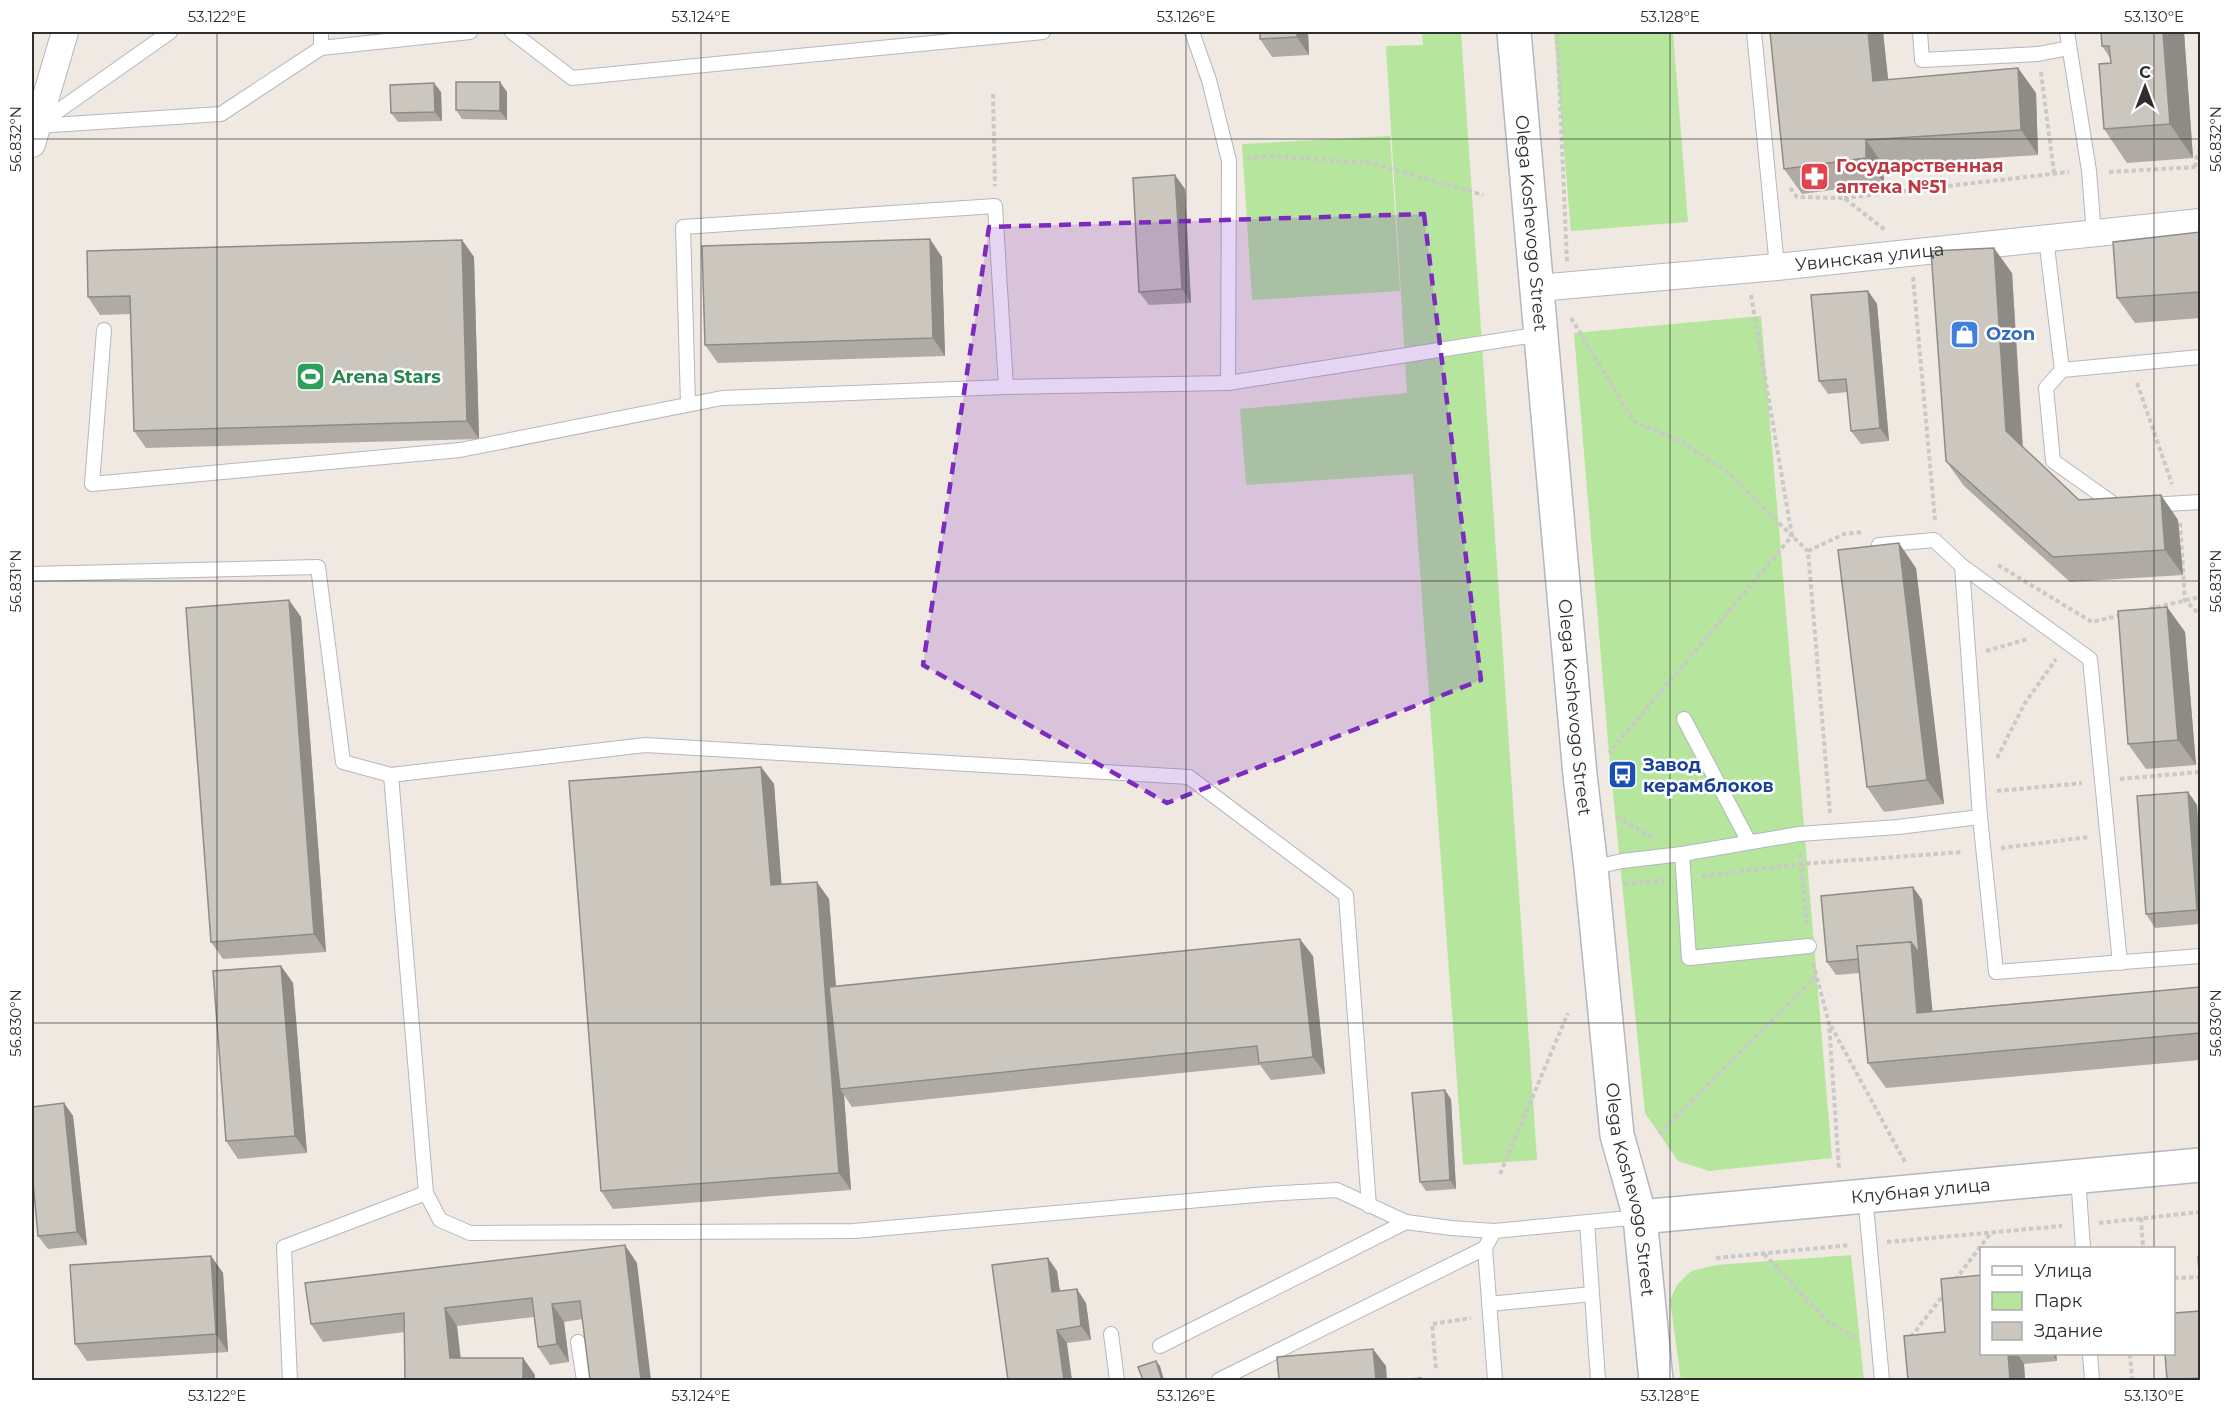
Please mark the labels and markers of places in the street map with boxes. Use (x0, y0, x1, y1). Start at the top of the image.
place label: Государственная аптека №51 (1836, 155, 2003, 198)
pharmacy icon: Государственная аптека №51 (1799, 160, 1831, 192)
shop icon: Ozon (1949, 318, 1981, 350)
place label: Ozon (1986, 323, 2035, 345)
sports icon: Arena Stars (295, 361, 327, 393)
place label: Arena Stars (331, 366, 441, 388)
place label: Завод керамблоков (1642, 754, 1774, 797)
bus stop icon: Завод керамблоков (1606, 759, 1638, 791)

